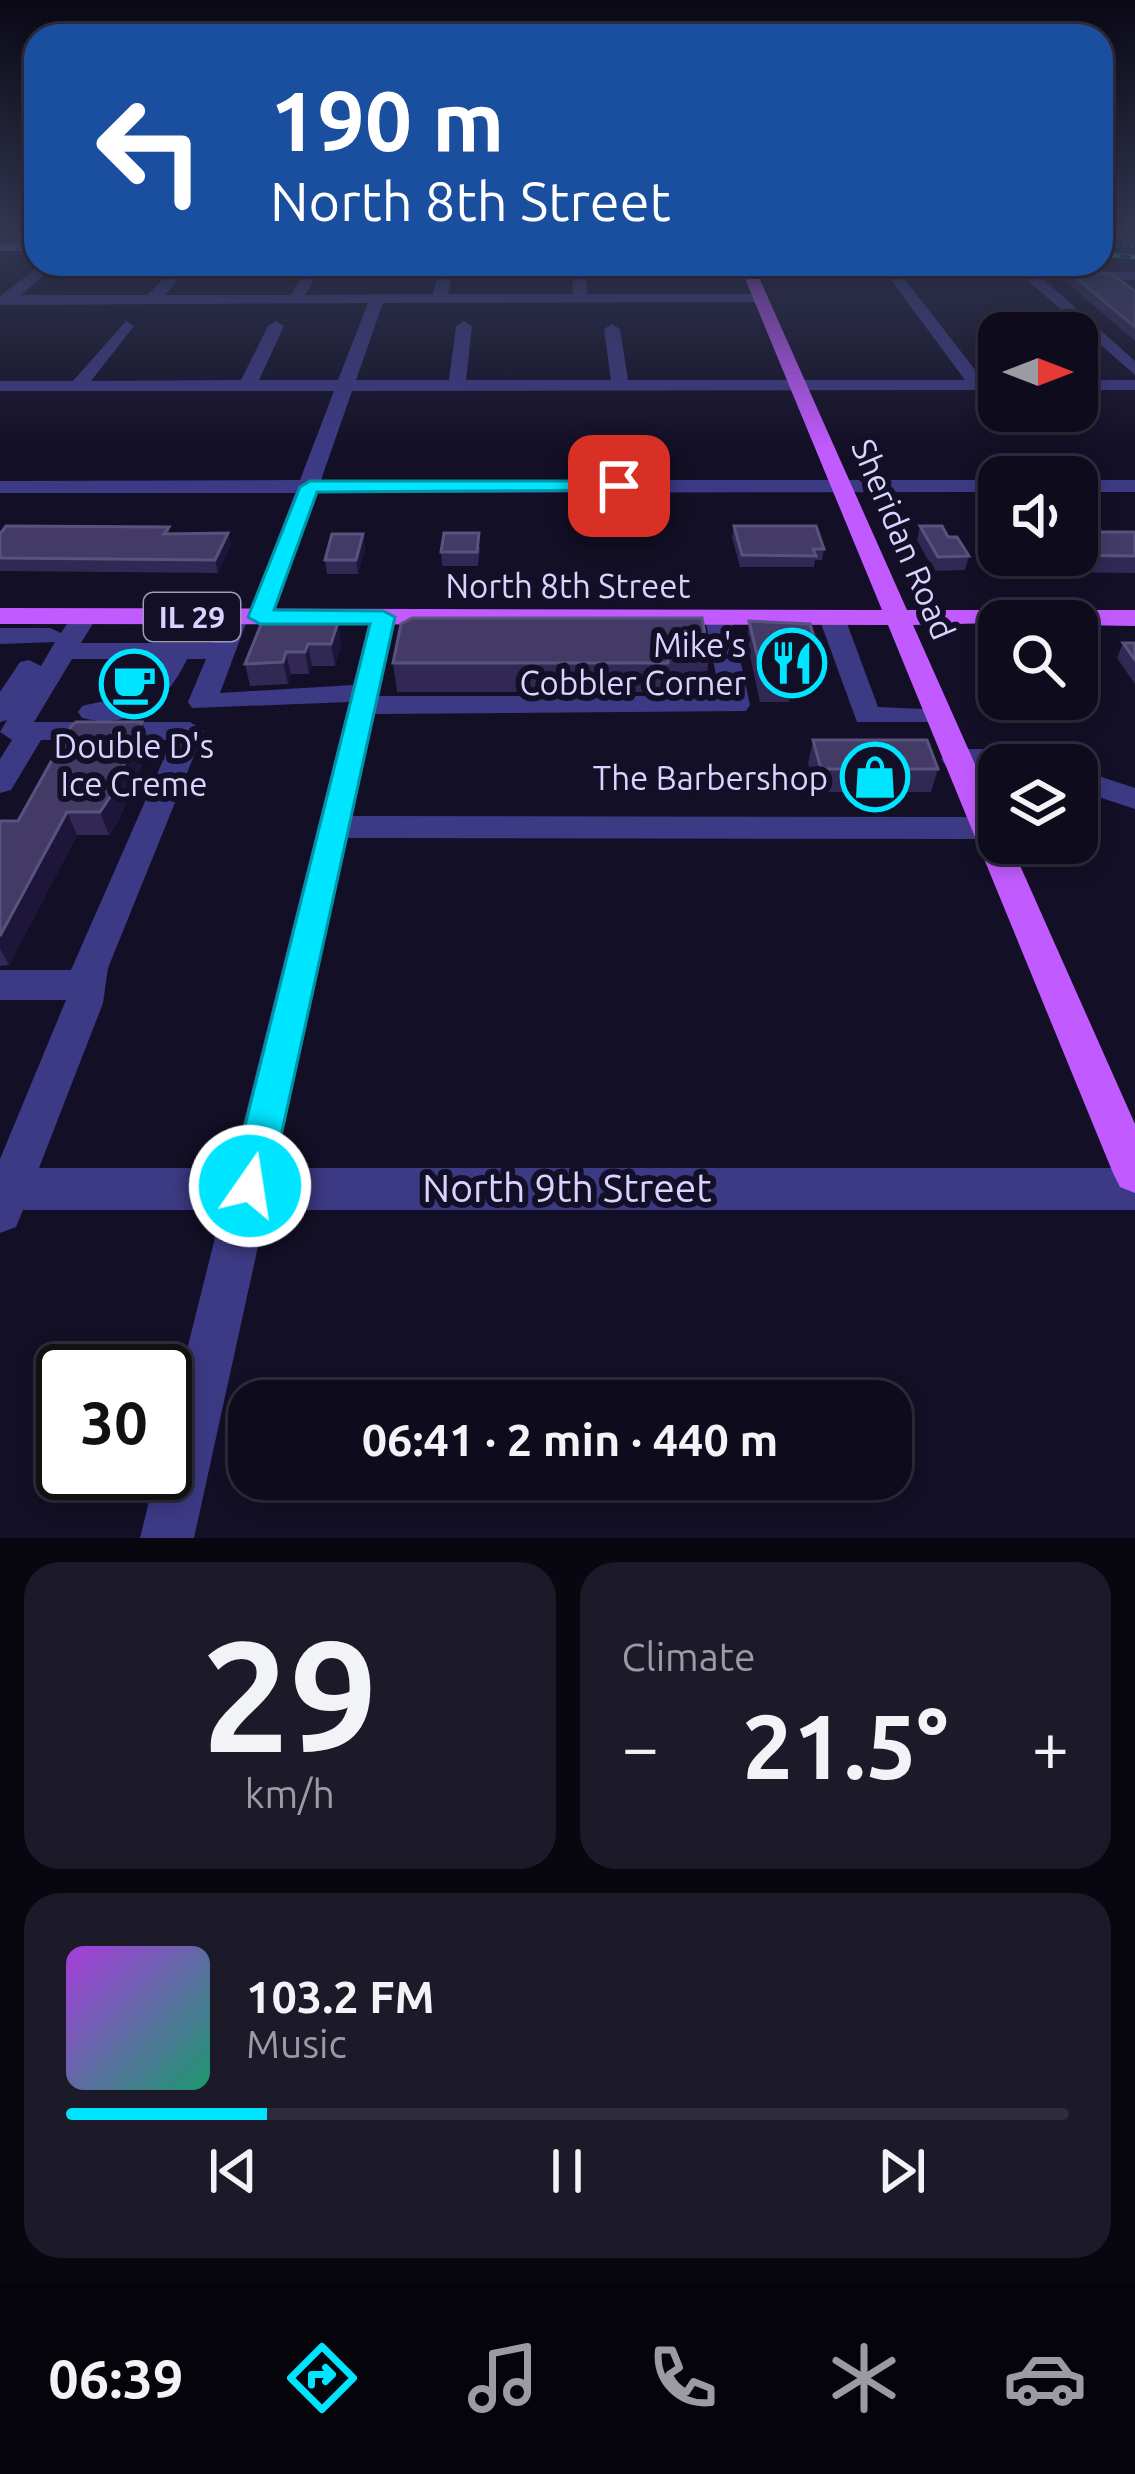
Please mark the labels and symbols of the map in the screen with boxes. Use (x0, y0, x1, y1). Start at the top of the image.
north arrow (978, 312, 1098, 432)
street label: Sheridan Road (845, 433, 963, 645)
pin (568, 435, 670, 537)
street label: North 8th Street (446, 567, 690, 604)
road number: IL 29 (144, 593, 240, 641)
place label: Mike's Cobbler Corner (519, 626, 746, 701)
restaurant icon: Mike's Cobbler Corner (757, 628, 827, 698)
cafe icon: Double D's Ice Creme (99, 649, 169, 719)
place label: Double D's Ice Creme (54, 727, 214, 802)
shop icon: The Barbershop (840, 742, 910, 812)
place label: The Barbershop (593, 759, 828, 796)
position arrow (187, 1123, 313, 1249)
street label: North 9th Street (422, 1166, 712, 1209)
speed limit sign: 30 (36, 1344, 192, 1500)

